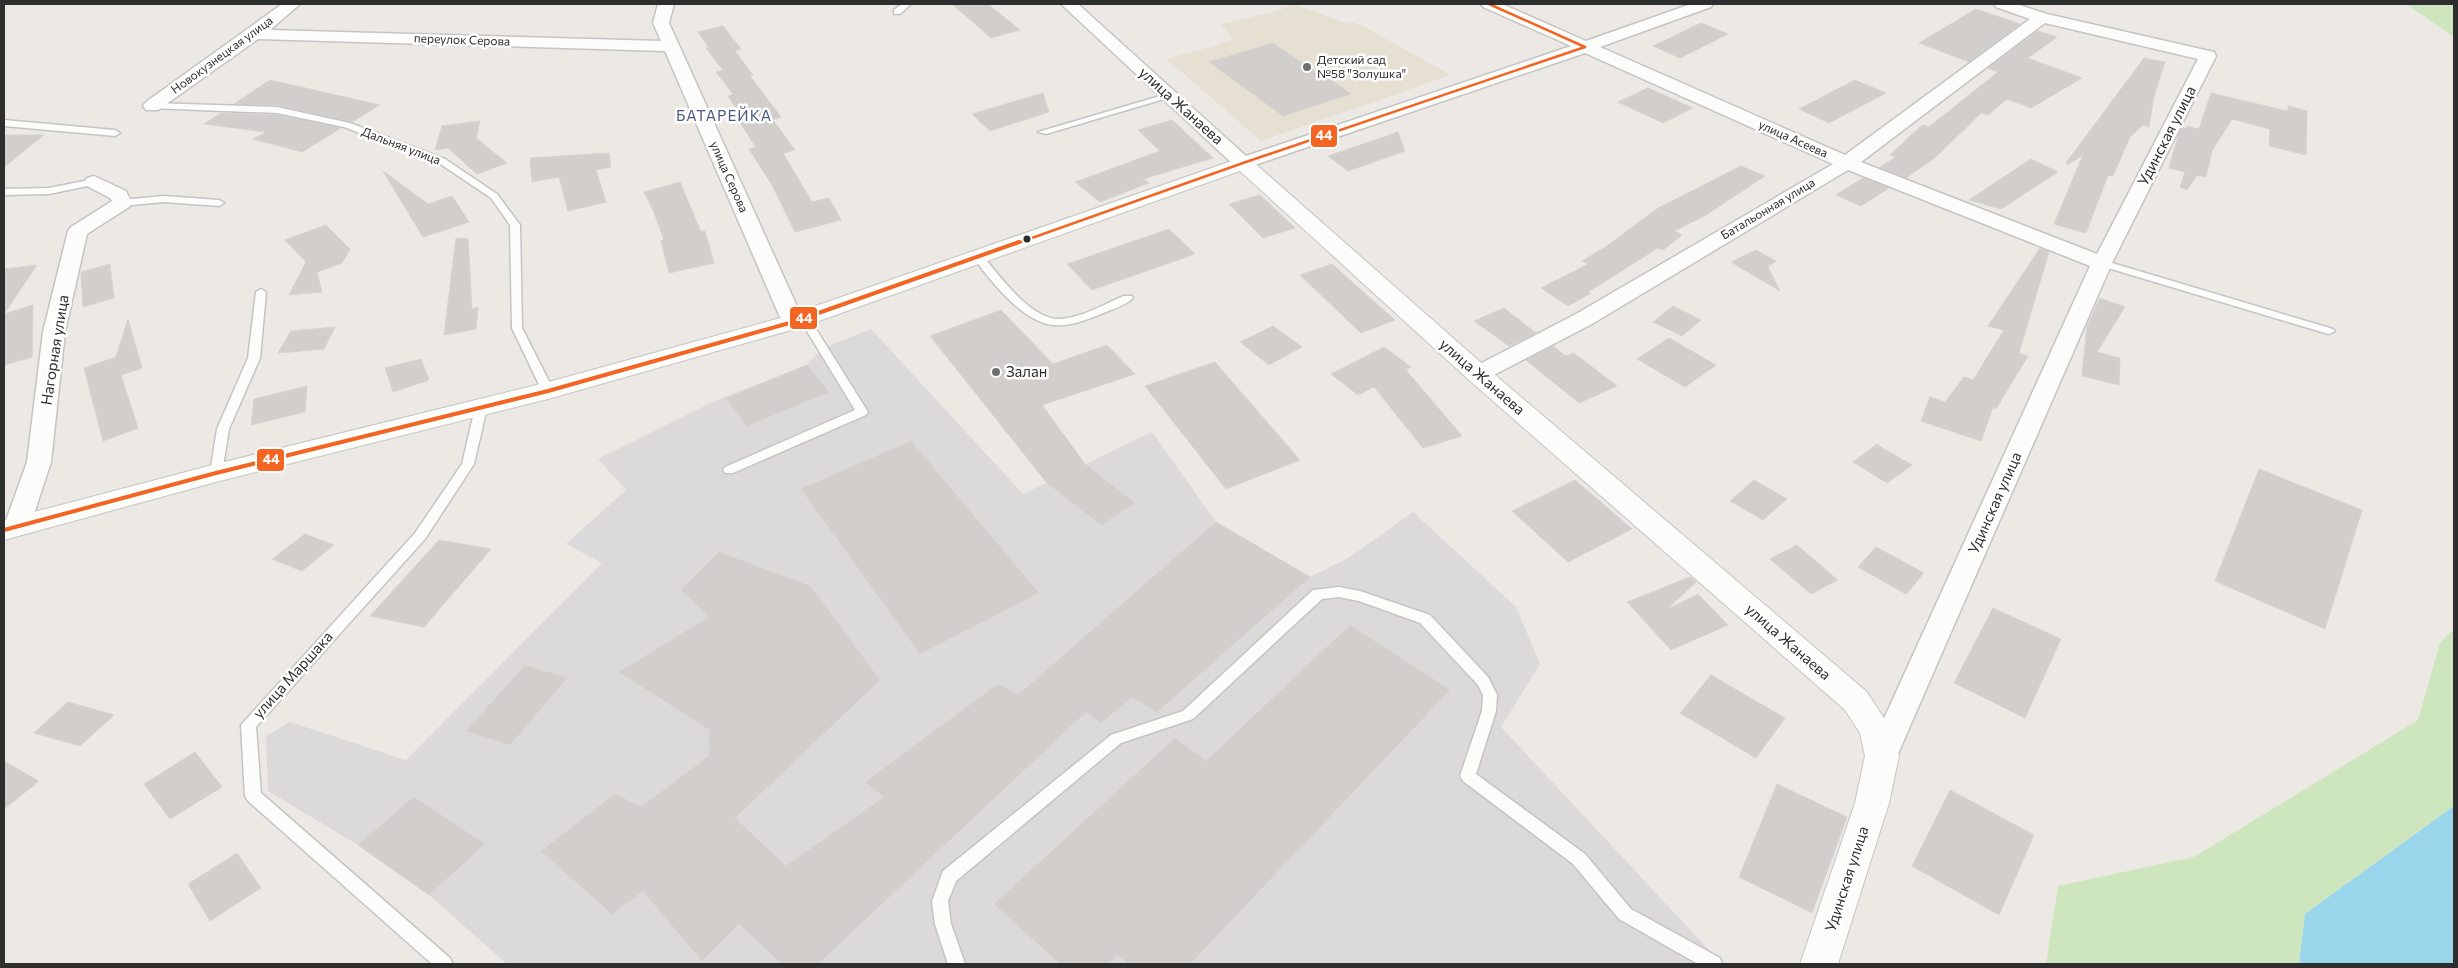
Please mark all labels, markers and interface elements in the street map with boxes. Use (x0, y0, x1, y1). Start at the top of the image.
street label: Новокузнецкая улица (168, 13, 275, 96)
street label: переулок Серова (414, 30, 510, 48)
place label: Детский сад №58 "Золушка" (1317, 52, 1406, 80)
marker: Детский сад №58 "Золушка" (1301, 61, 1313, 73)
street label: улица Жанаева (1136, 63, 1228, 148)
street label: Удинская улица (2133, 83, 2199, 188)
district label: БАТАРЕЙКА (676, 106, 772, 124)
street label: улица Асеева (1757, 117, 1830, 160)
street label: Дальняя улица (360, 124, 443, 167)
line badge: 44 (1310, 124, 1338, 148)
text: 44 (1315, 126, 1333, 143)
street label: улица Серова (708, 139, 752, 214)
street label: Батальонная улица (1718, 175, 1817, 242)
unlabelled marker (1022, 234, 1032, 244)
street label: Нагорная улица (36, 293, 72, 406)
line badge: 44 (789, 306, 818, 330)
text: 44 (795, 309, 813, 326)
street label: улица Жанаева (1436, 334, 1529, 418)
place label: Залан (1006, 362, 1047, 380)
marker: Залан (990, 366, 1002, 378)
line badge: 44 (256, 448, 285, 472)
street label: Удинская улица (1964, 449, 2025, 556)
text: 44 (262, 450, 280, 467)
street label: улица Жанаева (1742, 599, 1835, 683)
street label: улица Маршака (249, 627, 336, 721)
street label: Удинская улица (1821, 824, 1872, 934)

